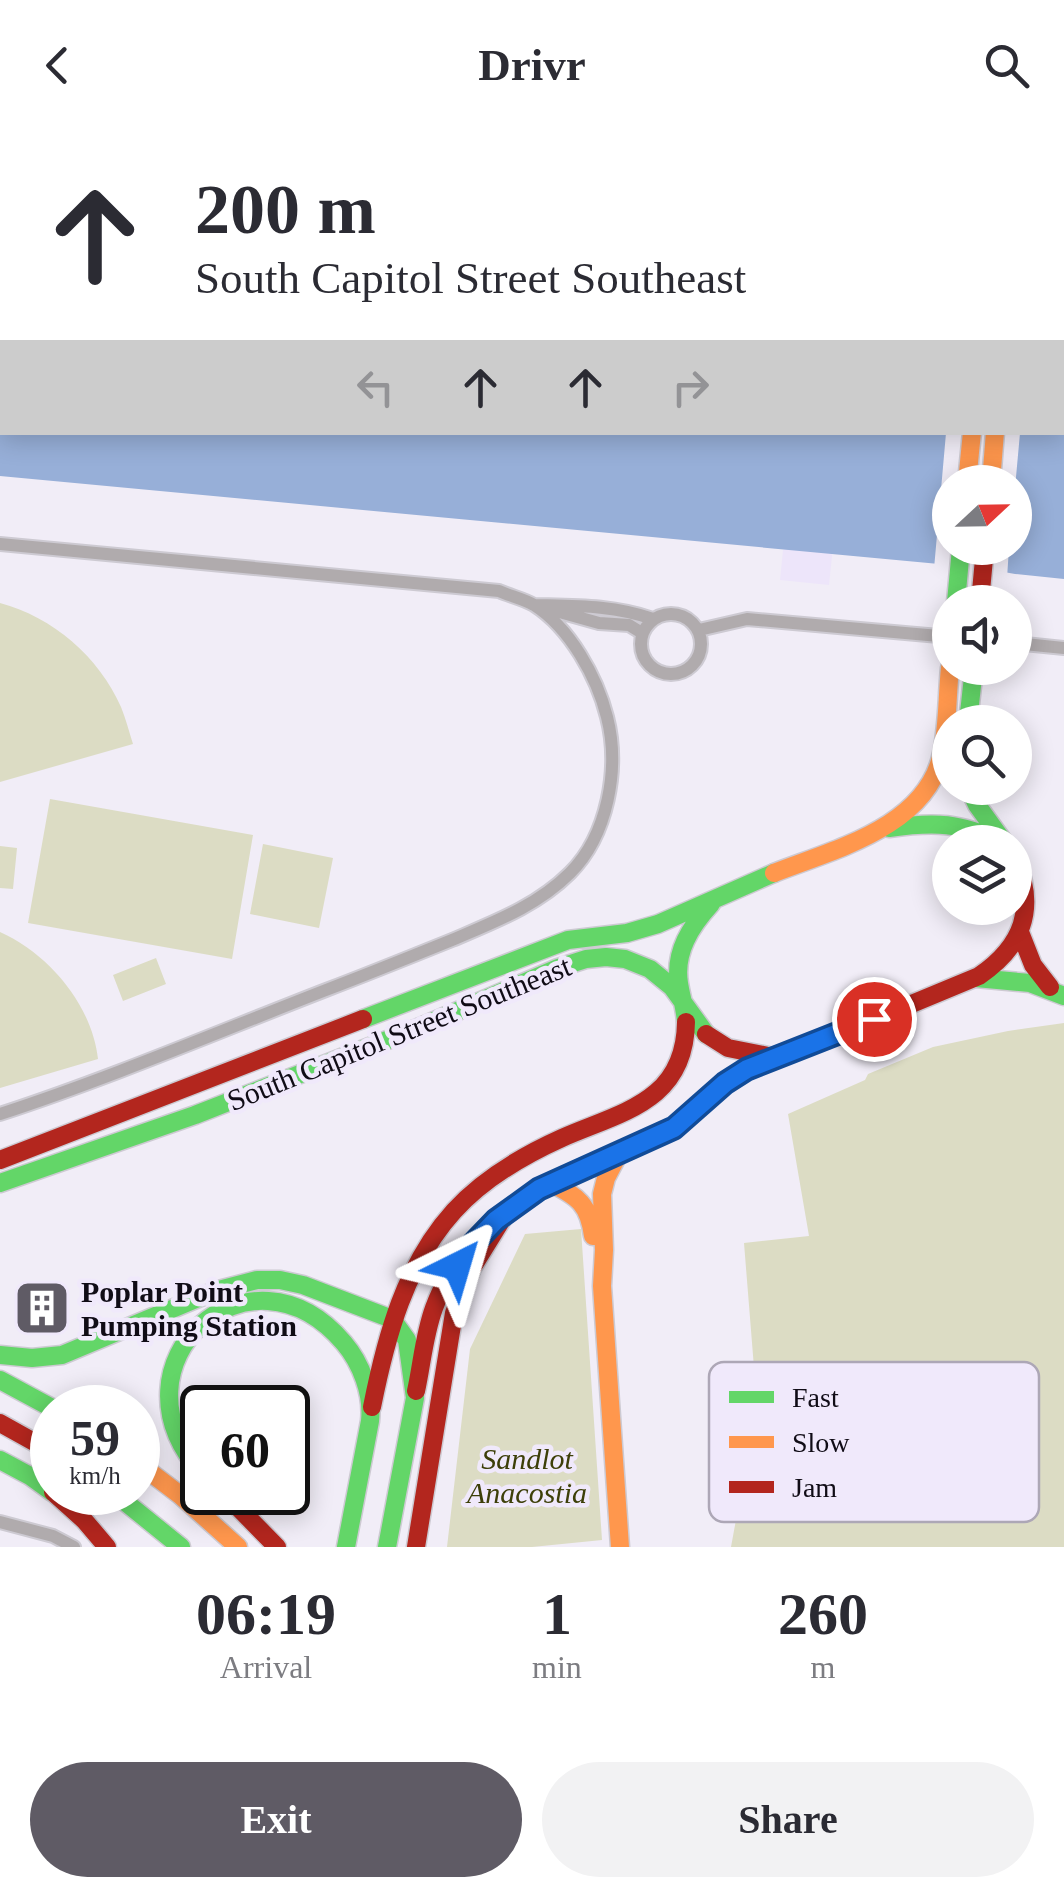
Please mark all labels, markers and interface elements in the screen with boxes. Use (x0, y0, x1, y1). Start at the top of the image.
icon: back (30, 38, 85, 93)
icon: search (979, 38, 1034, 93)
text: Drivr (478, 40, 586, 90)
icon: ahead (30, 170, 160, 300)
text: 200 m (195, 171, 376, 248)
text: South Capitol Street Southeast (195, 253, 746, 303)
icon: left (348, 360, 403, 415)
icon: ahead (453, 360, 508, 415)
icon: ahead (558, 360, 613, 415)
icon: right (663, 360, 718, 415)
north arrow (932, 465, 1032, 565)
map controls (932, 465, 1032, 925)
button: sound (932, 585, 1032, 685)
button: search (932, 705, 1032, 805)
button: layers (932, 825, 1032, 925)
street label: South Capitol Street Southeast (222, 949, 576, 1117)
pin (832, 977, 917, 1062)
icon: arrive (847, 992, 902, 1047)
position arrow (405, 1214, 509, 1318)
place label: Poplar Point Pumping Station (81, 1275, 297, 1342)
building icon: Poplar Point Pumping Station (12, 1278, 72, 1338)
legend (709, 1362, 1039, 1522)
text: Fast (792, 1382, 839, 1413)
speed limit sign: 60 (180, 1385, 310, 1515)
text: 59 (70, 1410, 120, 1466)
text: Slow (792, 1427, 850, 1458)
park label: Sandlot Anacostia (465, 1442, 587, 1509)
text: km/h (69, 1462, 121, 1489)
text: Jam (792, 1472, 837, 1503)
text: 06:19 (196, 1581, 336, 1647)
text: 1 (542, 1581, 572, 1647)
text: 260 (778, 1581, 868, 1647)
text: Arrival (220, 1649, 312, 1685)
text: min (532, 1649, 582, 1685)
text: m (810, 1649, 835, 1685)
button: Exit (30, 1762, 522, 1877)
button: Share (542, 1762, 1034, 1877)

